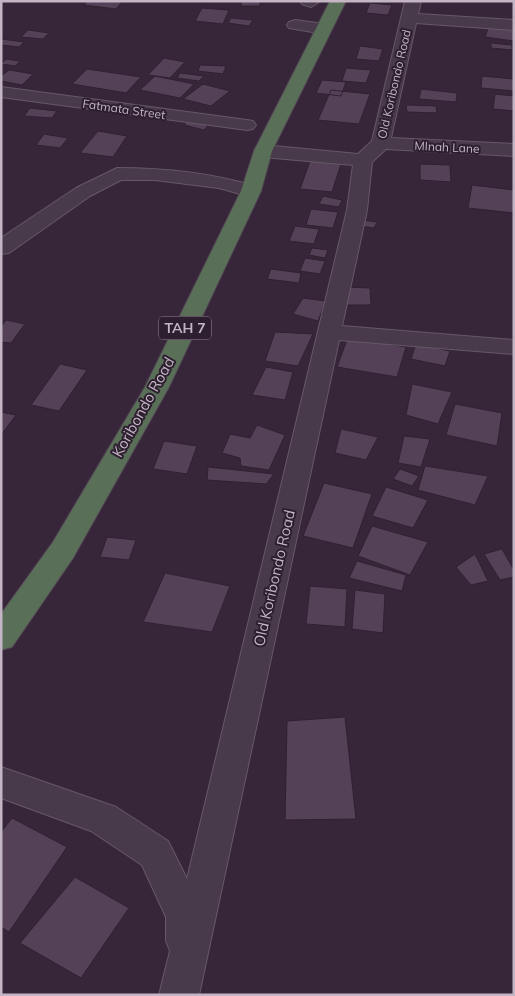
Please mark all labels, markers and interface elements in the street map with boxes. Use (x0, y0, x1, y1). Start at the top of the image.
street label: Old Koribondo Road (374, 28, 414, 140)
street label: Fatmata Street (82, 96, 166, 122)
street label: MInah Lane (414, 138, 480, 156)
road number: TAH 7 (159, 316, 211, 339)
street label: Koribondo Road (108, 354, 178, 460)
street label: Old Koribondo Road (249, 508, 299, 648)

